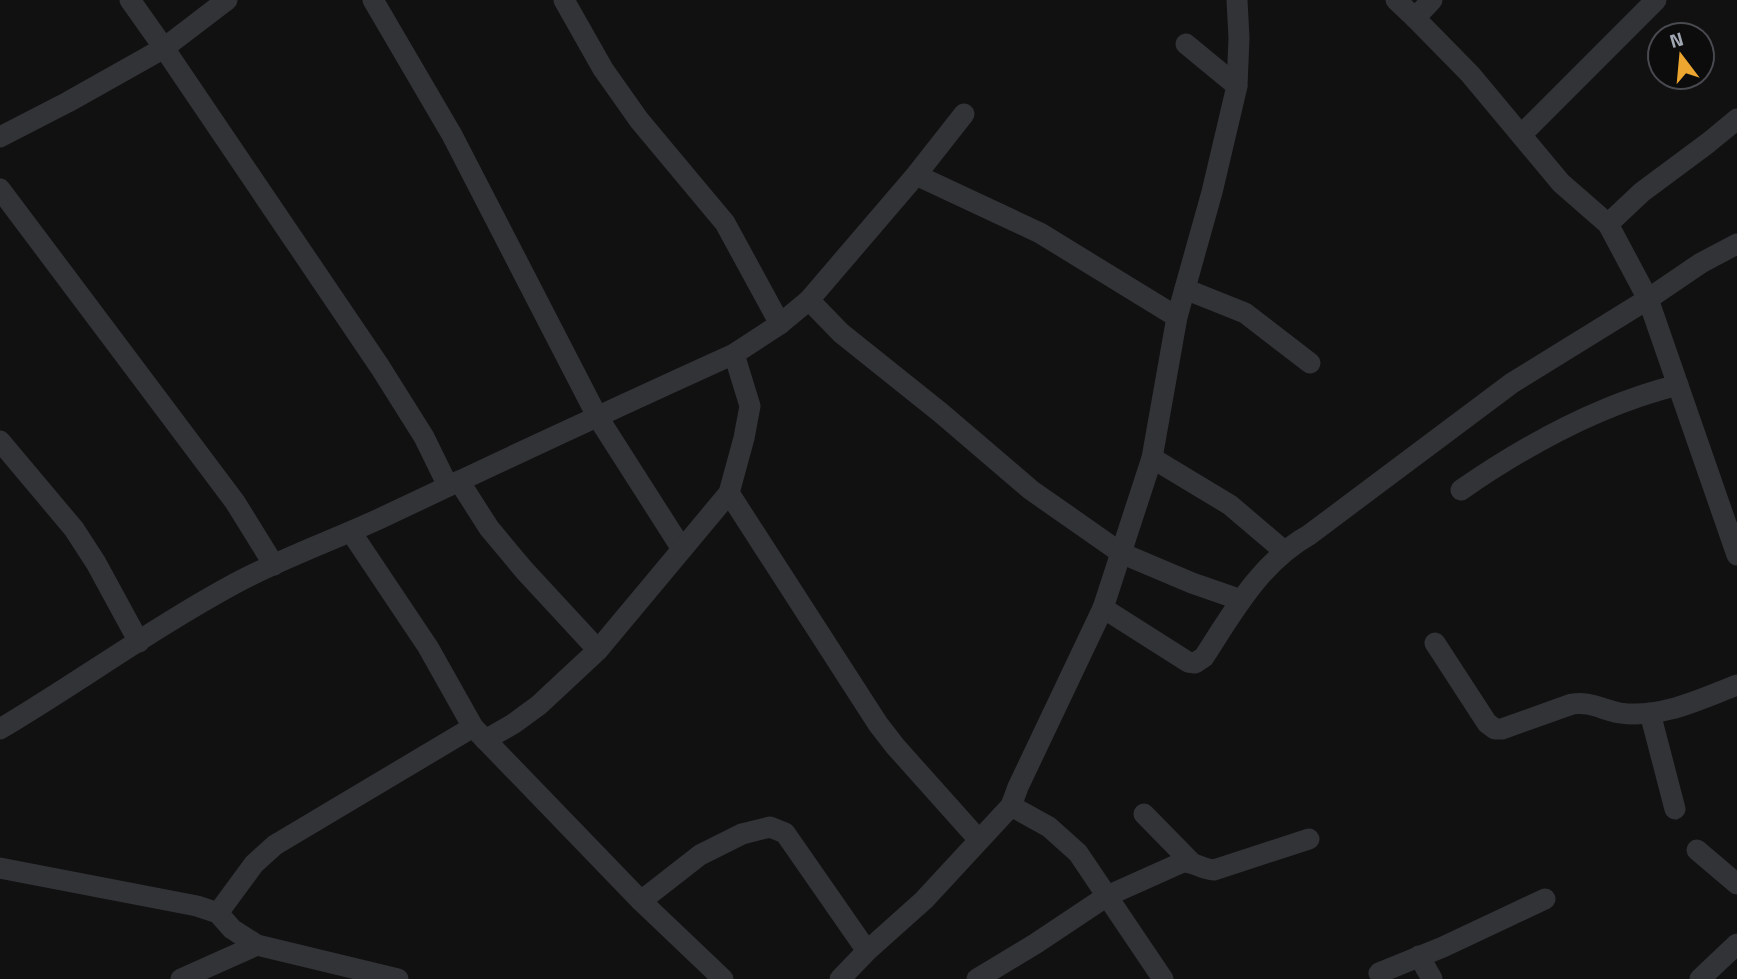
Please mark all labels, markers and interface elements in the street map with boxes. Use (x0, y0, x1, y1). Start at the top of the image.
north arrow (1646, 21, 1716, 91)
text: N (1666, 23, 1687, 55)

